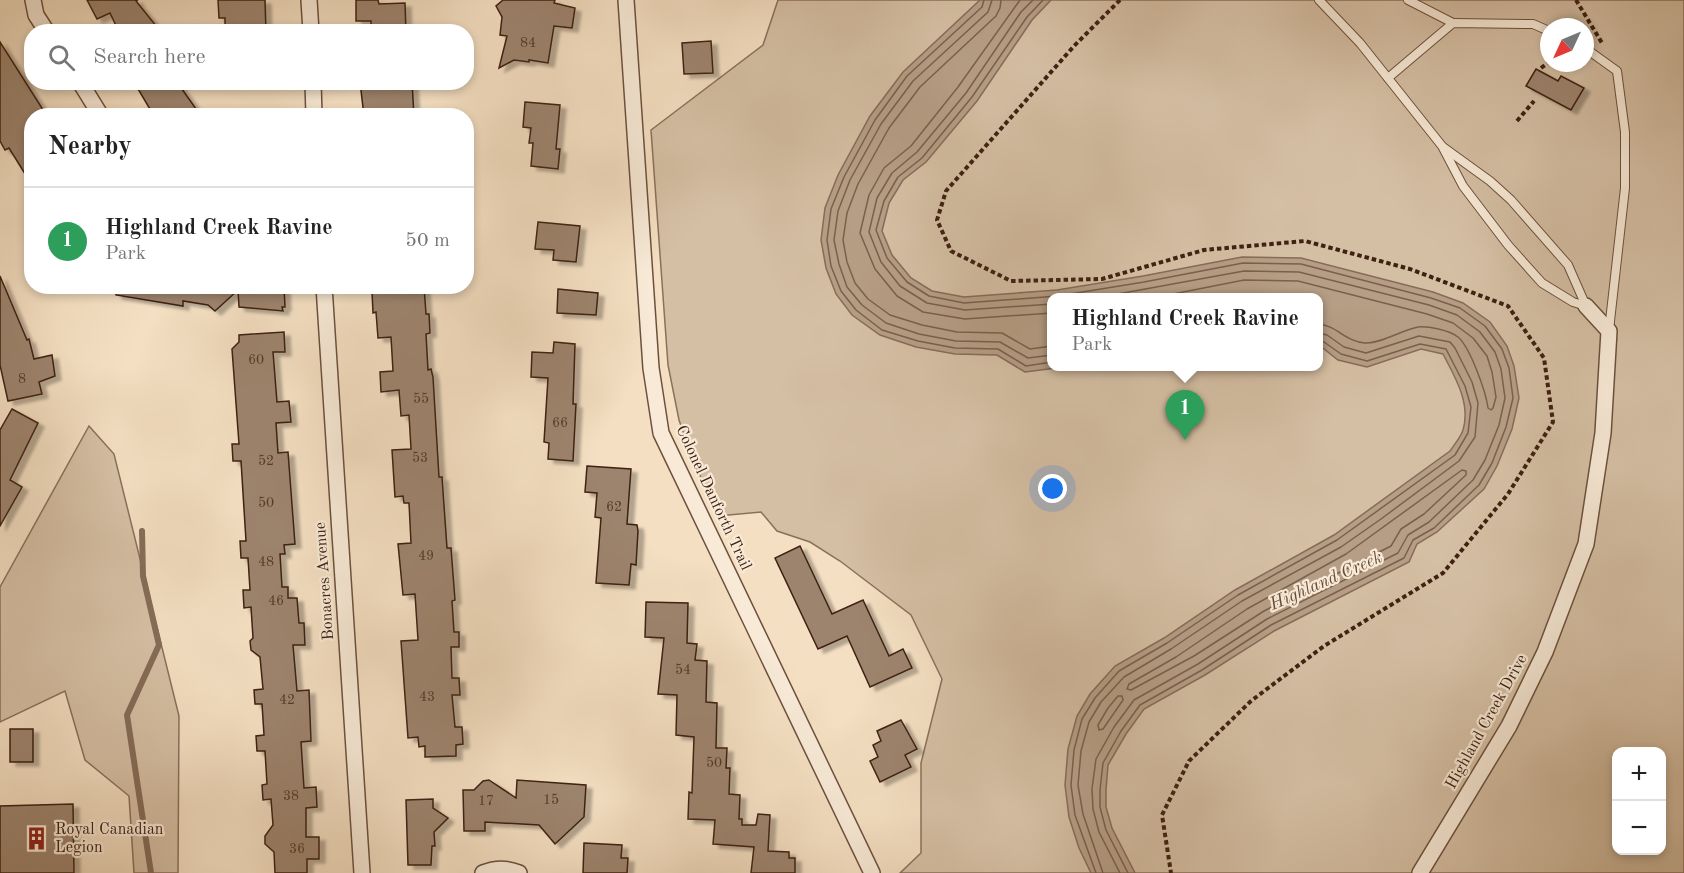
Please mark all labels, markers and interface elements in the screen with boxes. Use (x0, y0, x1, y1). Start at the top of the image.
north arrow (1540, 18, 1594, 72)
search box (24, 24, 474, 90)
house number: 84 (520, 36, 536, 50)
icon: search (45, 41, 78, 74)
text: Search here (93, 46, 206, 68)
text: Nearby (48, 134, 132, 160)
text: Highland Creek Ravine (105, 217, 333, 239)
text: 1 (62, 231, 73, 251)
text: 50 m (405, 231, 450, 251)
text: Park (105, 244, 146, 264)
popup (1047, 293, 1323, 371)
text: Highland Creek Ravine (1071, 308, 1299, 330)
text: Park (1071, 335, 1112, 355)
house number: 60 (248, 353, 264, 367)
house number: 8 (18, 372, 26, 386)
pin: 1 (1166, 390, 1204, 440)
house number: 55 (413, 392, 429, 406)
house number: 66 (552, 416, 568, 430)
street label: Colonel Danforth Trail (672, 423, 754, 573)
house number: 53 (412, 451, 428, 465)
house number: 52 (258, 454, 274, 468)
your location (1038, 474, 1067, 503)
house number: 50 (258, 496, 274, 510)
house number: 62 (606, 500, 622, 514)
street label: Bonacres Avenue (313, 521, 337, 641)
water label: Highland Creek (1266, 548, 1385, 614)
house number: 49 (418, 549, 434, 563)
house number: 48 (258, 555, 274, 569)
house number: 46 (268, 594, 284, 608)
street label: Highland Creek Drive (1443, 652, 1531, 792)
house number: 54 (675, 663, 691, 677)
house number: 43 (419, 690, 435, 704)
house number: 42 (279, 693, 295, 707)
map controls (1612, 747, 1666, 855)
button: + (1612, 747, 1666, 801)
house number: 50 (706, 756, 722, 770)
house number: 38 (283, 789, 299, 803)
house number: 15 (543, 793, 559, 807)
house number: 17 (478, 794, 494, 808)
button: − (1612, 801, 1666, 855)
place label: Royal Canadian Legion (55, 822, 164, 856)
building icon: Royal Canadian Legion (24, 826, 50, 852)
house number: 36 (289, 842, 305, 856)

